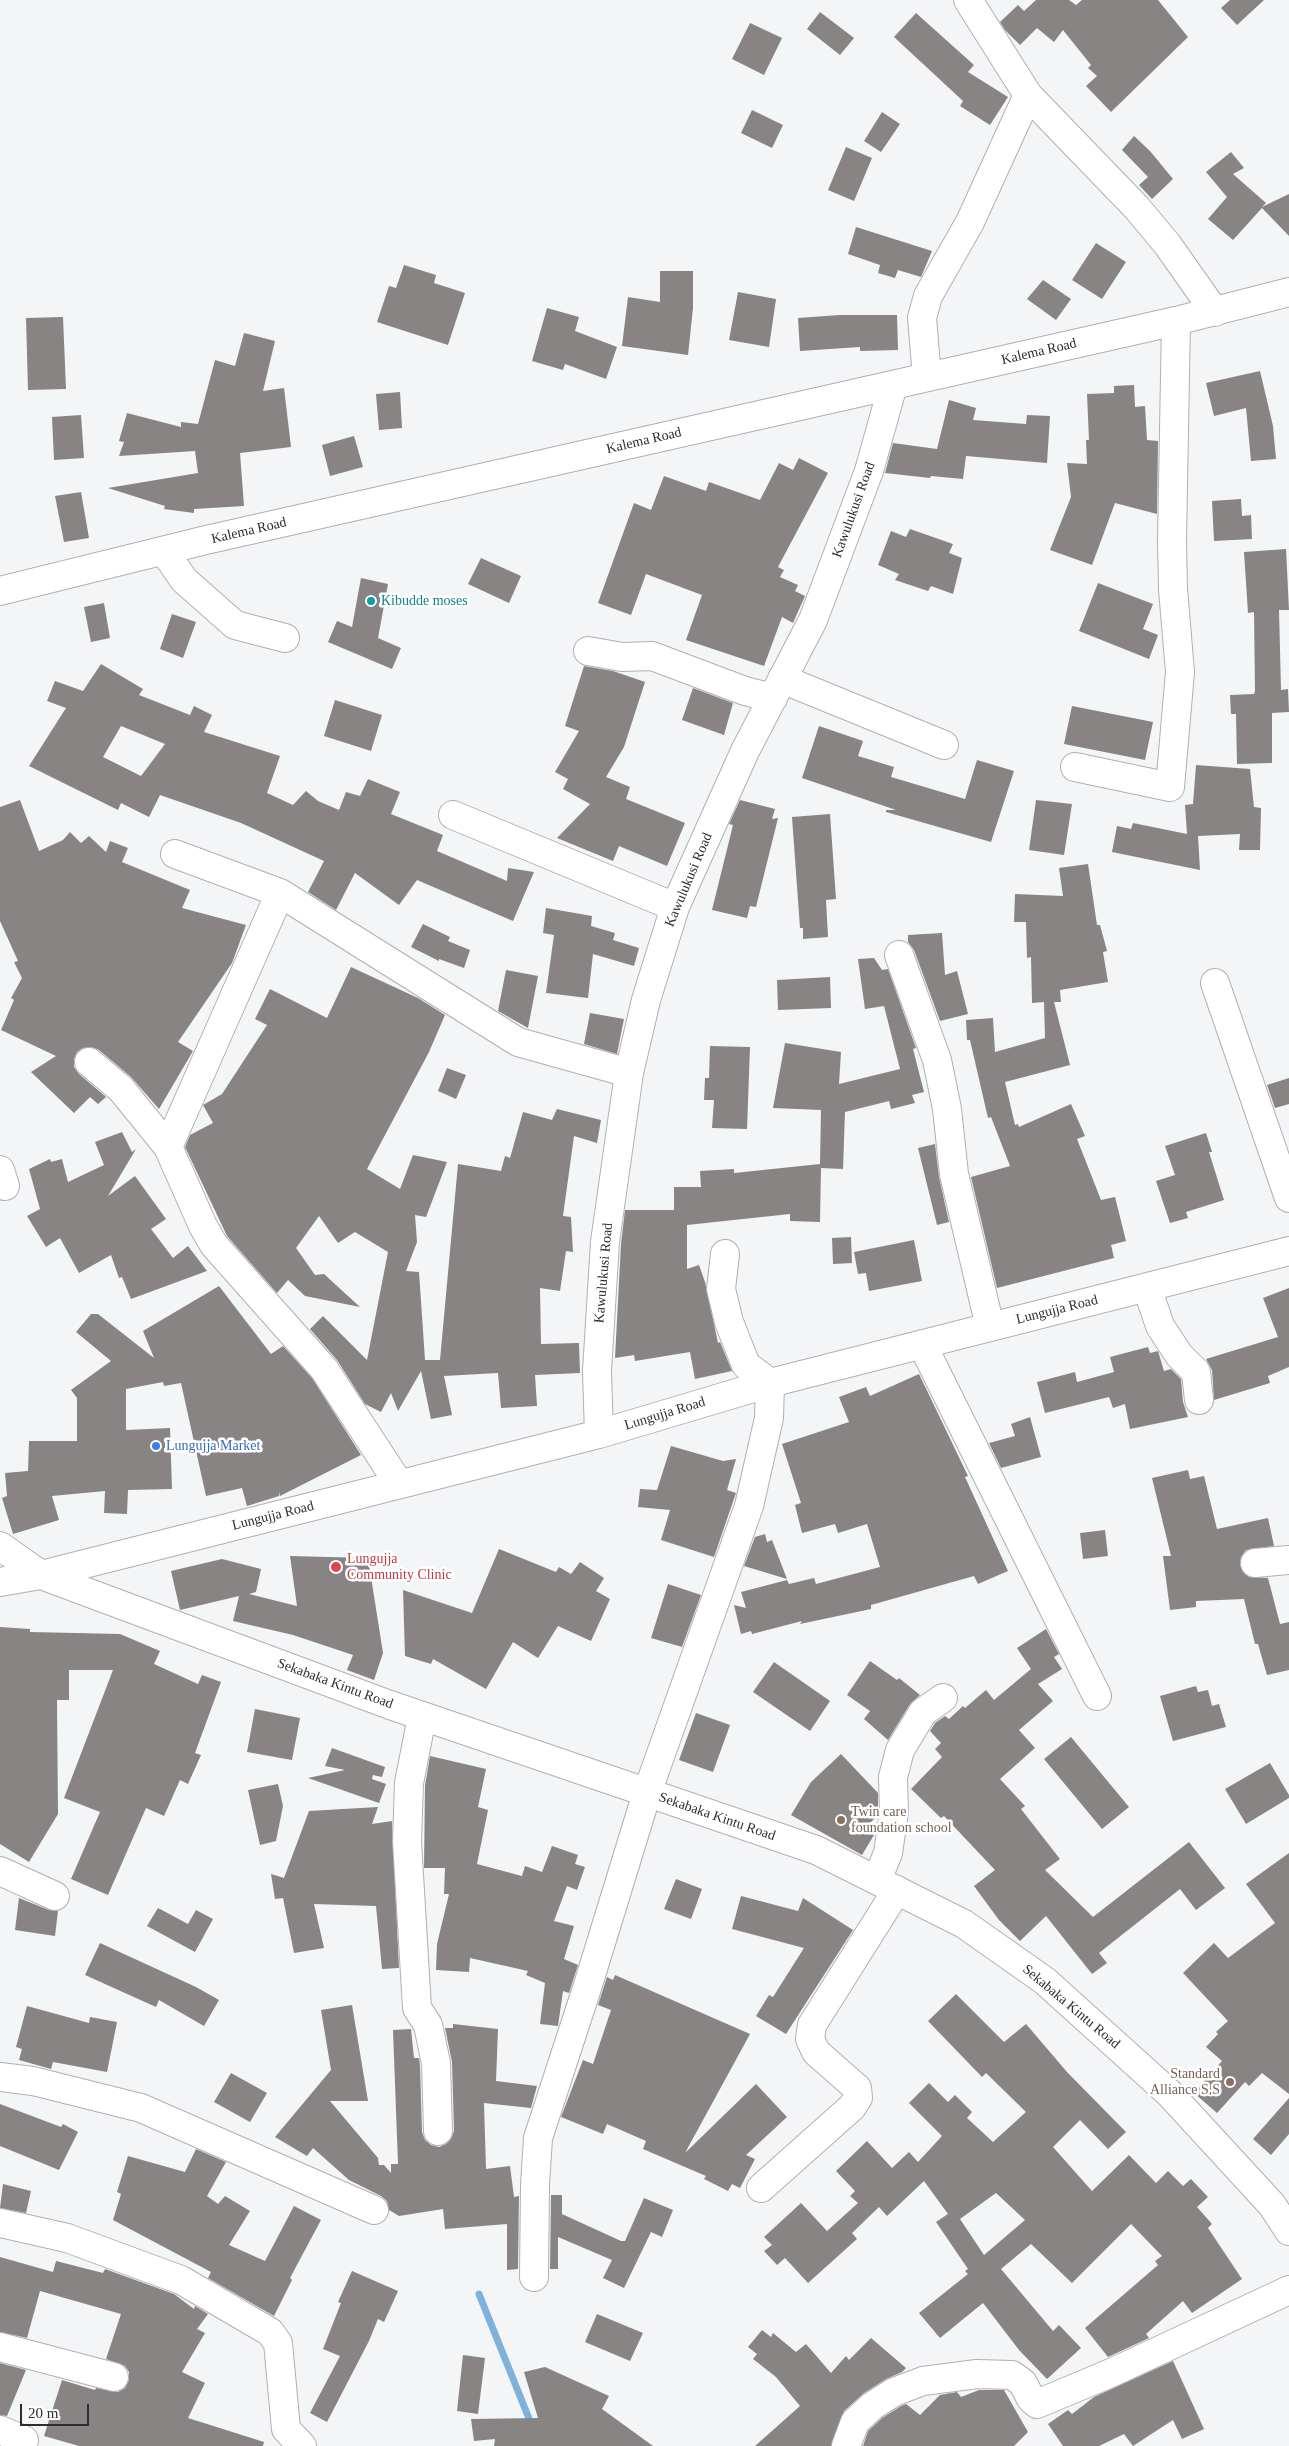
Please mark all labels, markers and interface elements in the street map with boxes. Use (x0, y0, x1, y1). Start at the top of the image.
street label: Kalema Road (1000, 335, 1078, 369)
street label: Kalema Road (605, 424, 683, 458)
street label: Kawulukusi Road (829, 460, 879, 560)
street label: Kalema Road (210, 514, 288, 548)
place label: Kibudde moses (381, 593, 468, 609)
marker: Kibudde moses (365, 595, 377, 607)
street label: Kawulukusi Road (662, 830, 716, 930)
street label: Kawulukusi Road (591, 1222, 617, 1324)
street label: Lungujja Road (1014, 1292, 1100, 1328)
street label: Lungujja Road (623, 1394, 707, 1434)
place label: Lungujja Market (166, 1438, 260, 1454)
marker: Lungujja Market (150, 1440, 162, 1452)
street label: Lungujja Road (230, 1498, 316, 1534)
place label: Lungujja Community Clinic (347, 1551, 452, 1584)
marker: Lungujja Community Clinic (329, 1560, 343, 1574)
street label: Sekabaka Kintu Road (275, 1655, 395, 1713)
street label: Sekabaka Kintu Road (657, 1789, 777, 1845)
place label: Twin care foundation school (851, 1804, 952, 1836)
marker: Twin care foundation school (835, 1814, 847, 1826)
street label: Sekabaka Kintu Road (1019, 1961, 1123, 2053)
place label: Standard Alliance S.S (1150, 2066, 1220, 2098)
marker: Standard Alliance S.S (1224, 2076, 1236, 2088)
scale bar (22, 2394, 91, 2426)
text: 20 m (28, 2405, 58, 2421)

